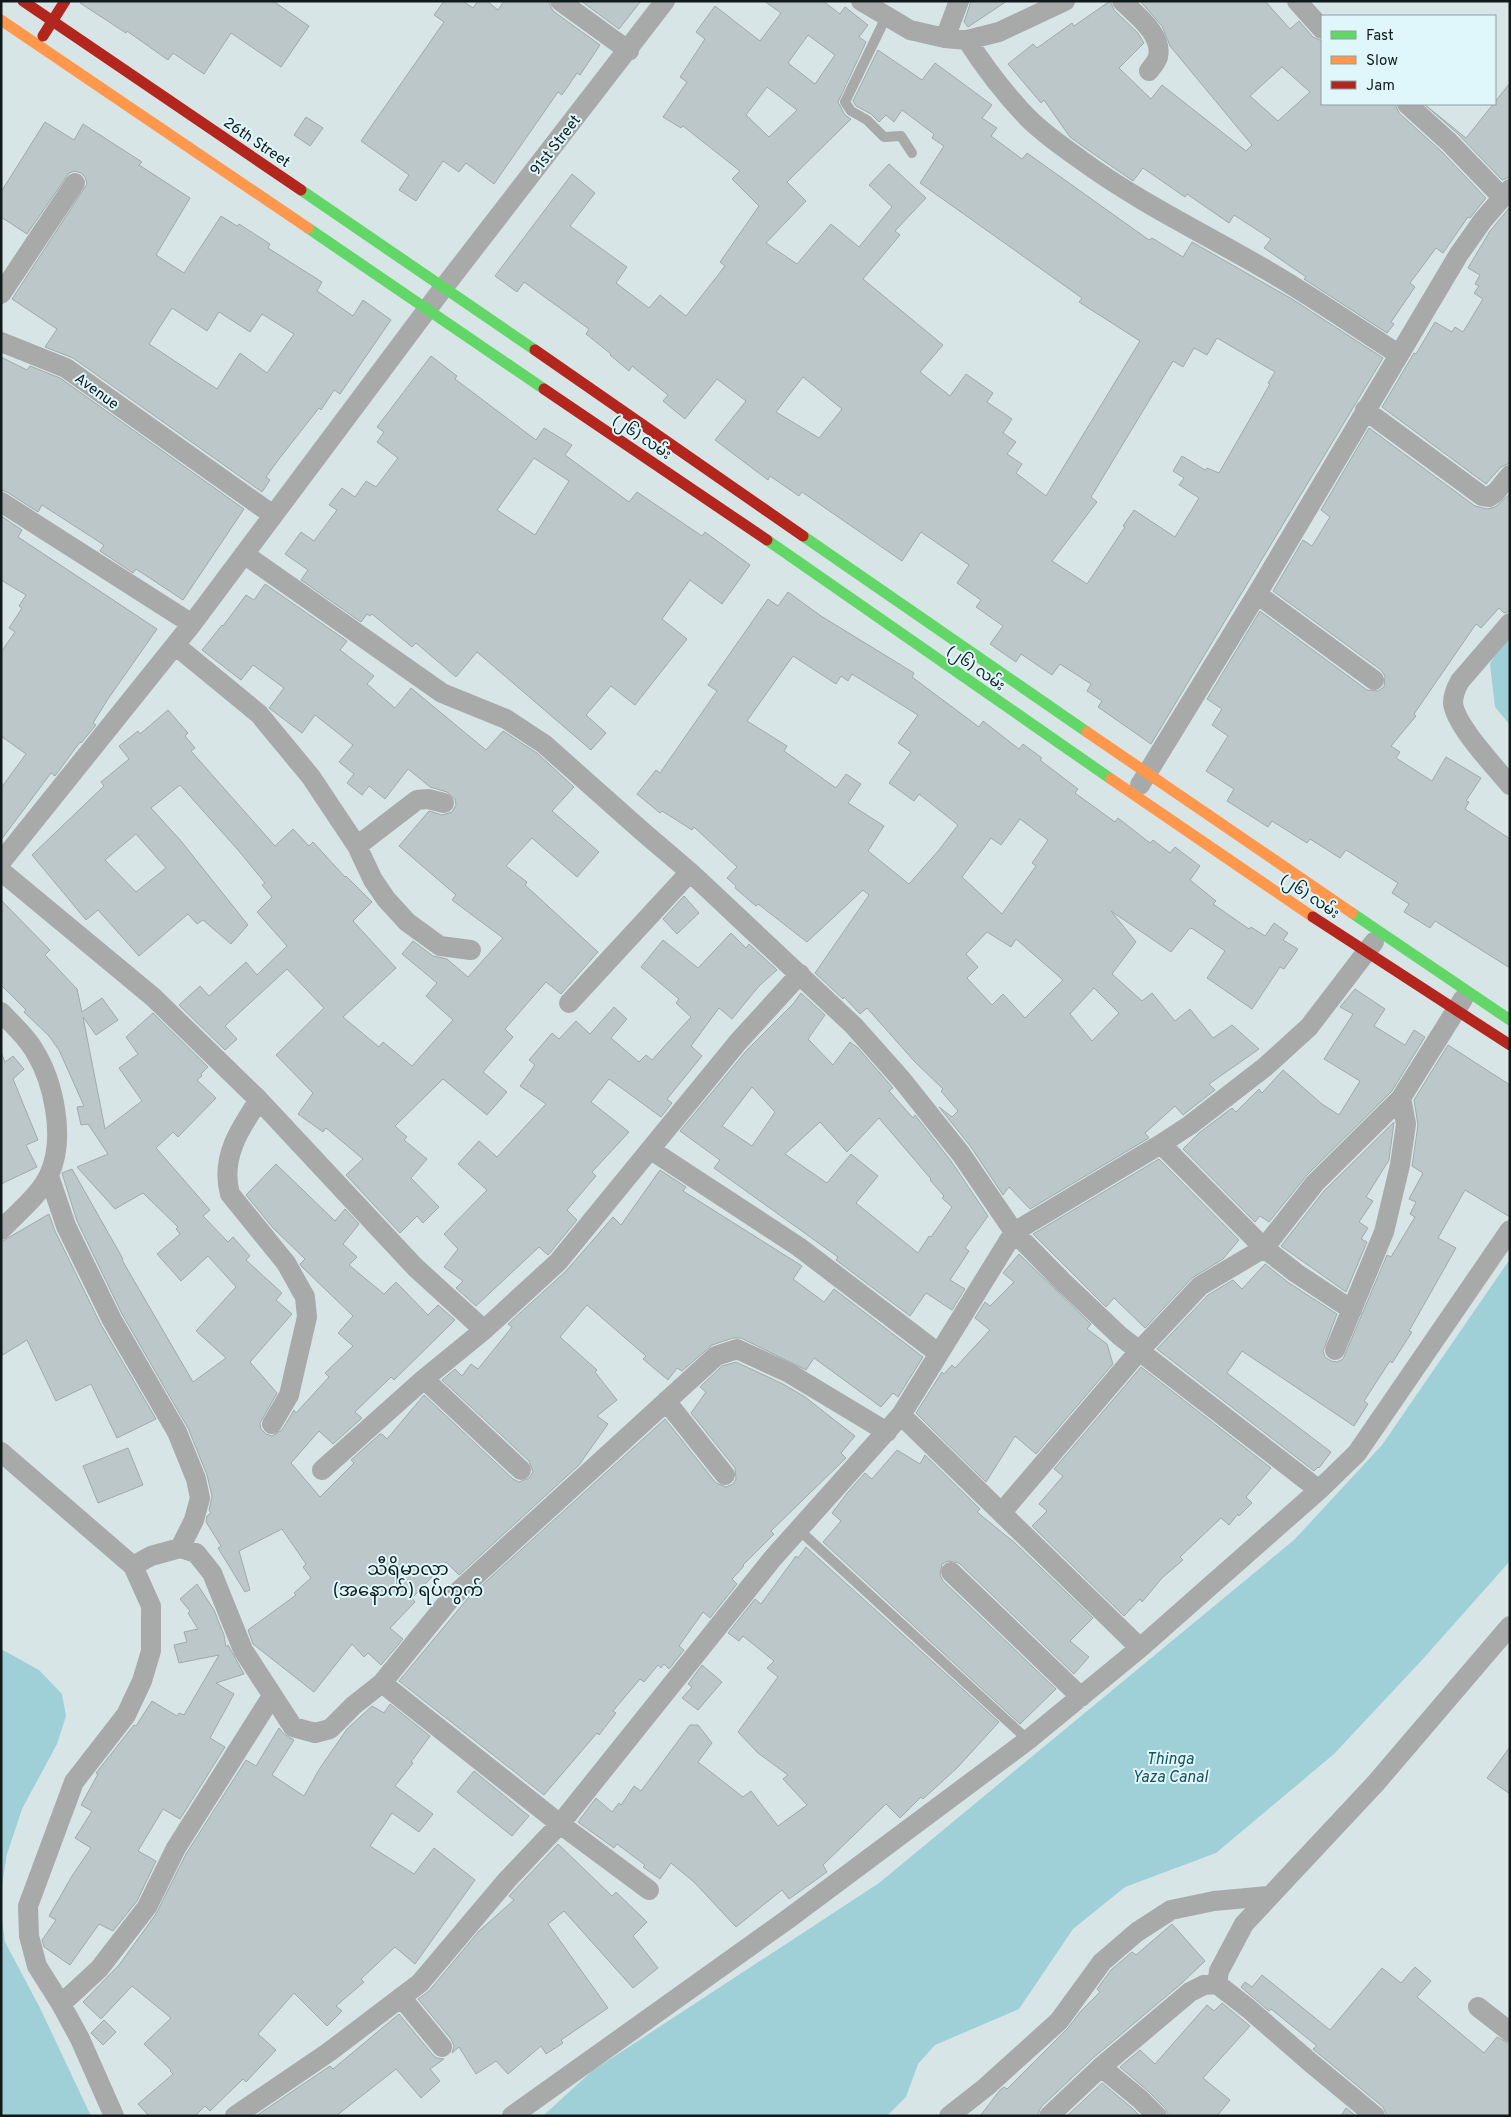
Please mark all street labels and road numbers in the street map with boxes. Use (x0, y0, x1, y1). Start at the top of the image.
street label: 91st Street (527, 112, 586, 180)
street label: 26th Street (219, 114, 293, 173)
street label: Avenue (70, 370, 122, 415)
street label: (၂၆) လမ်း (608, 410, 675, 466)
street label: (၂၆) လမ်း (942, 641, 1009, 697)
street label: (၂၆) လမ်း (1276, 869, 1343, 925)

